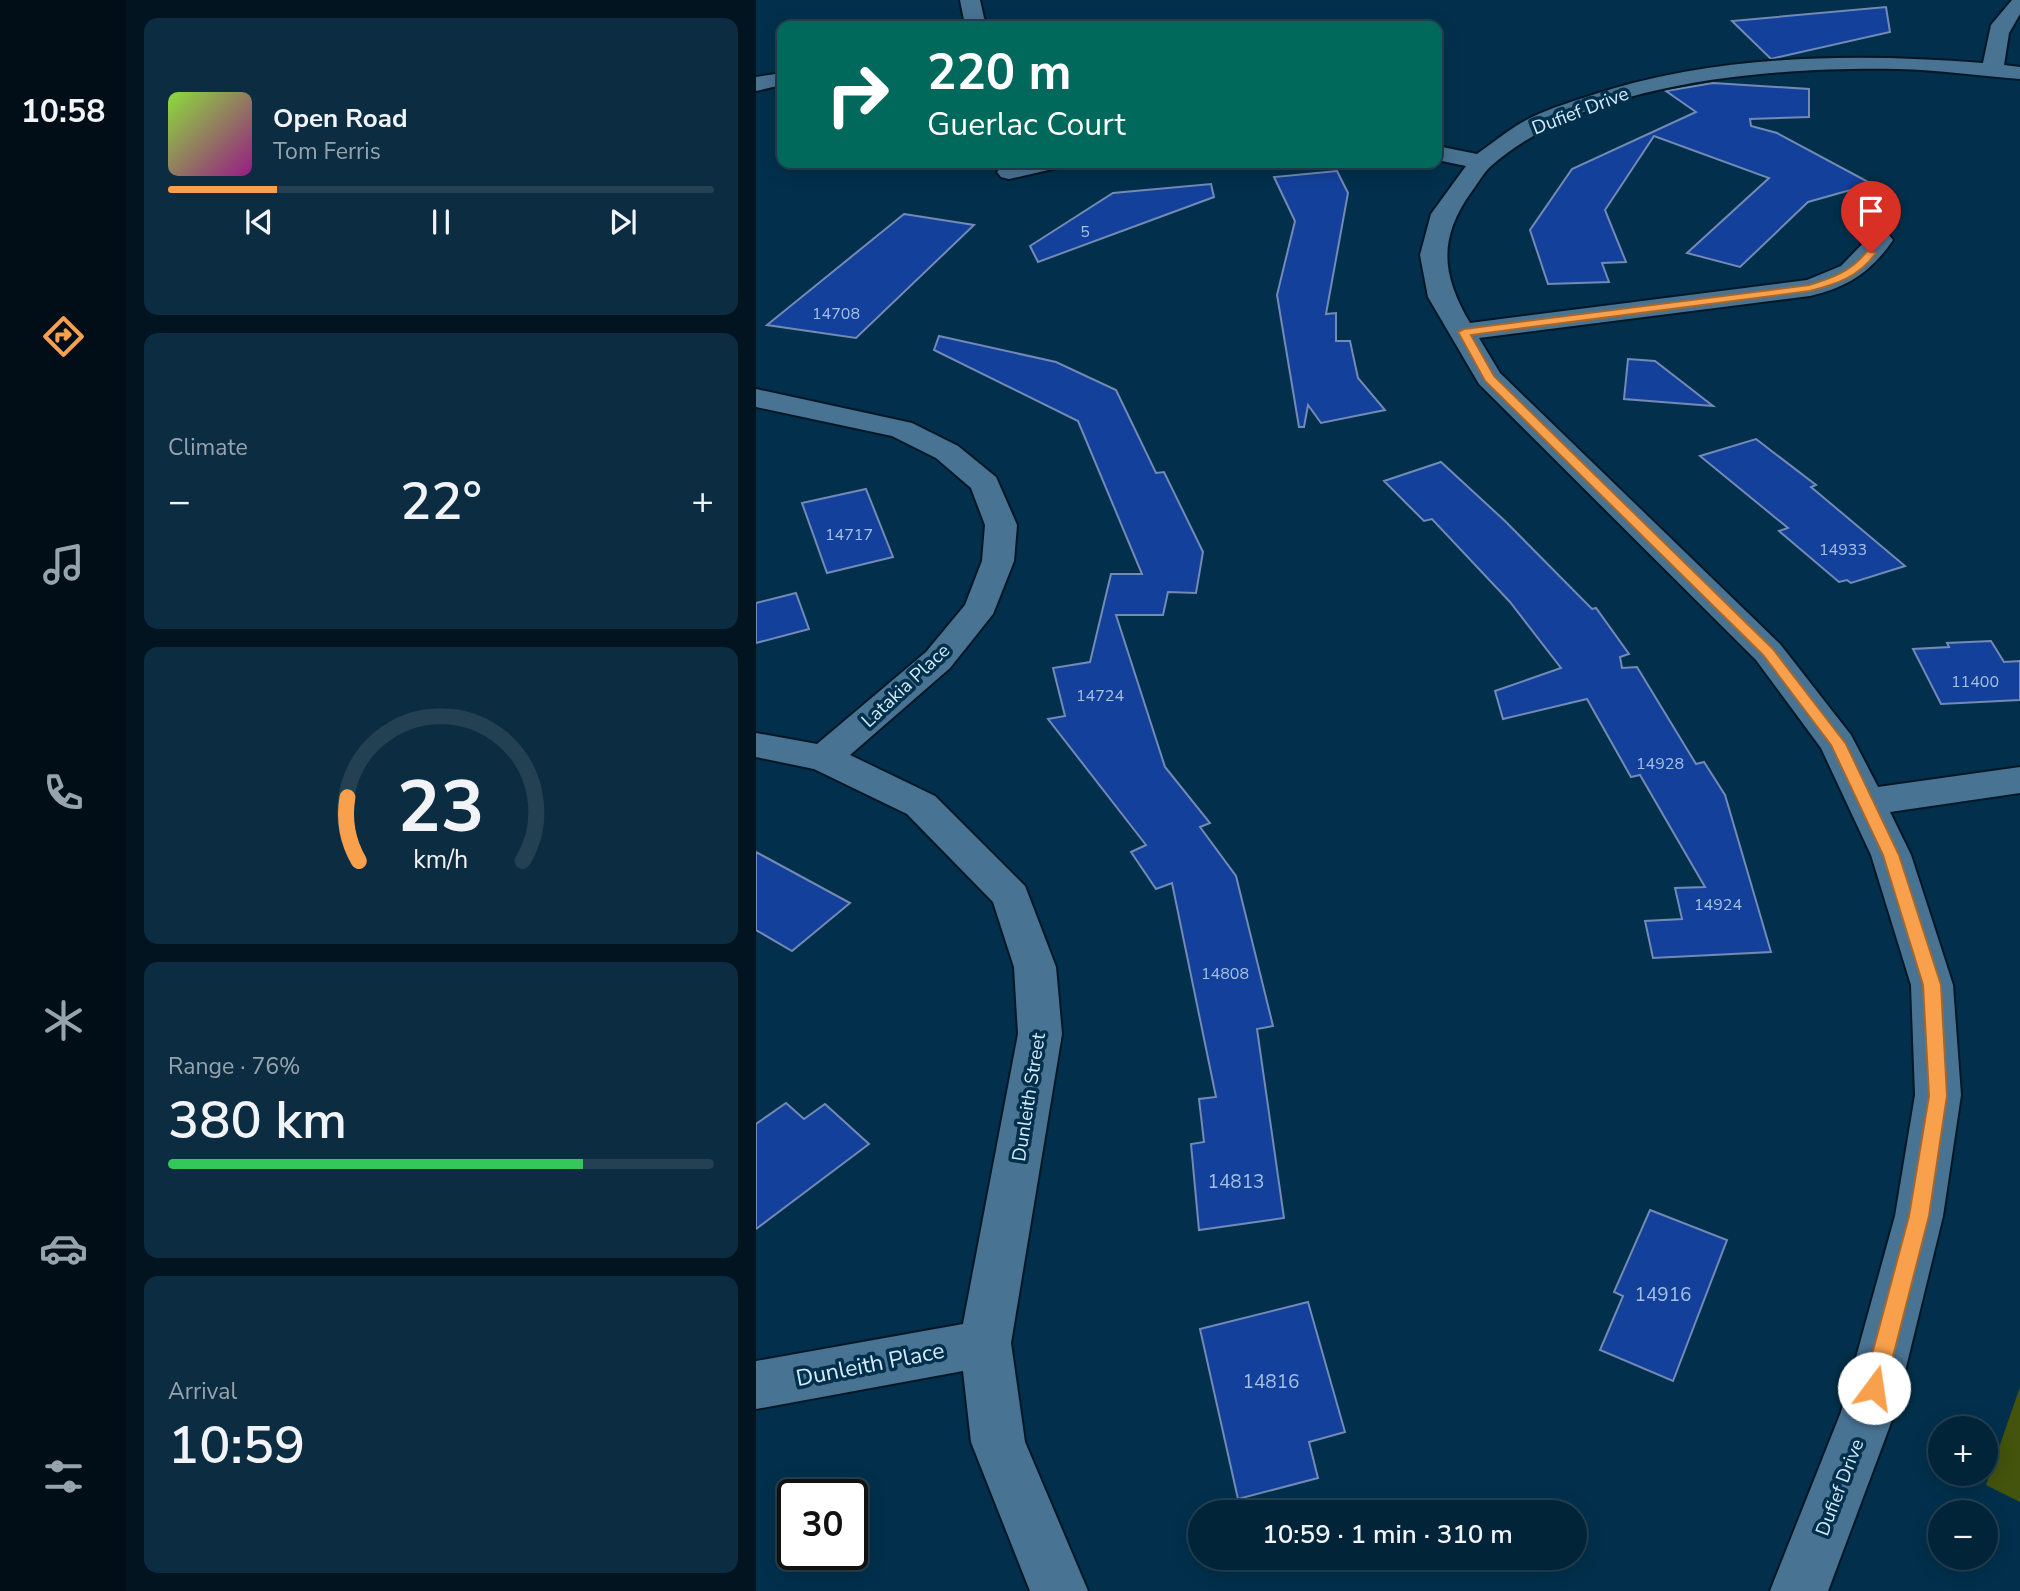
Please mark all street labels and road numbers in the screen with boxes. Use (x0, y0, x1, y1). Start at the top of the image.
street label: Dufief Drive (1528, 81, 1633, 141)
street label: Latakia Place (856, 638, 956, 734)
street label: Dunleith Street (1006, 1031, 1052, 1163)
street label: Dunleith Place (793, 1335, 947, 1394)
street label: Dufief Drive (1810, 1435, 1870, 1540)

